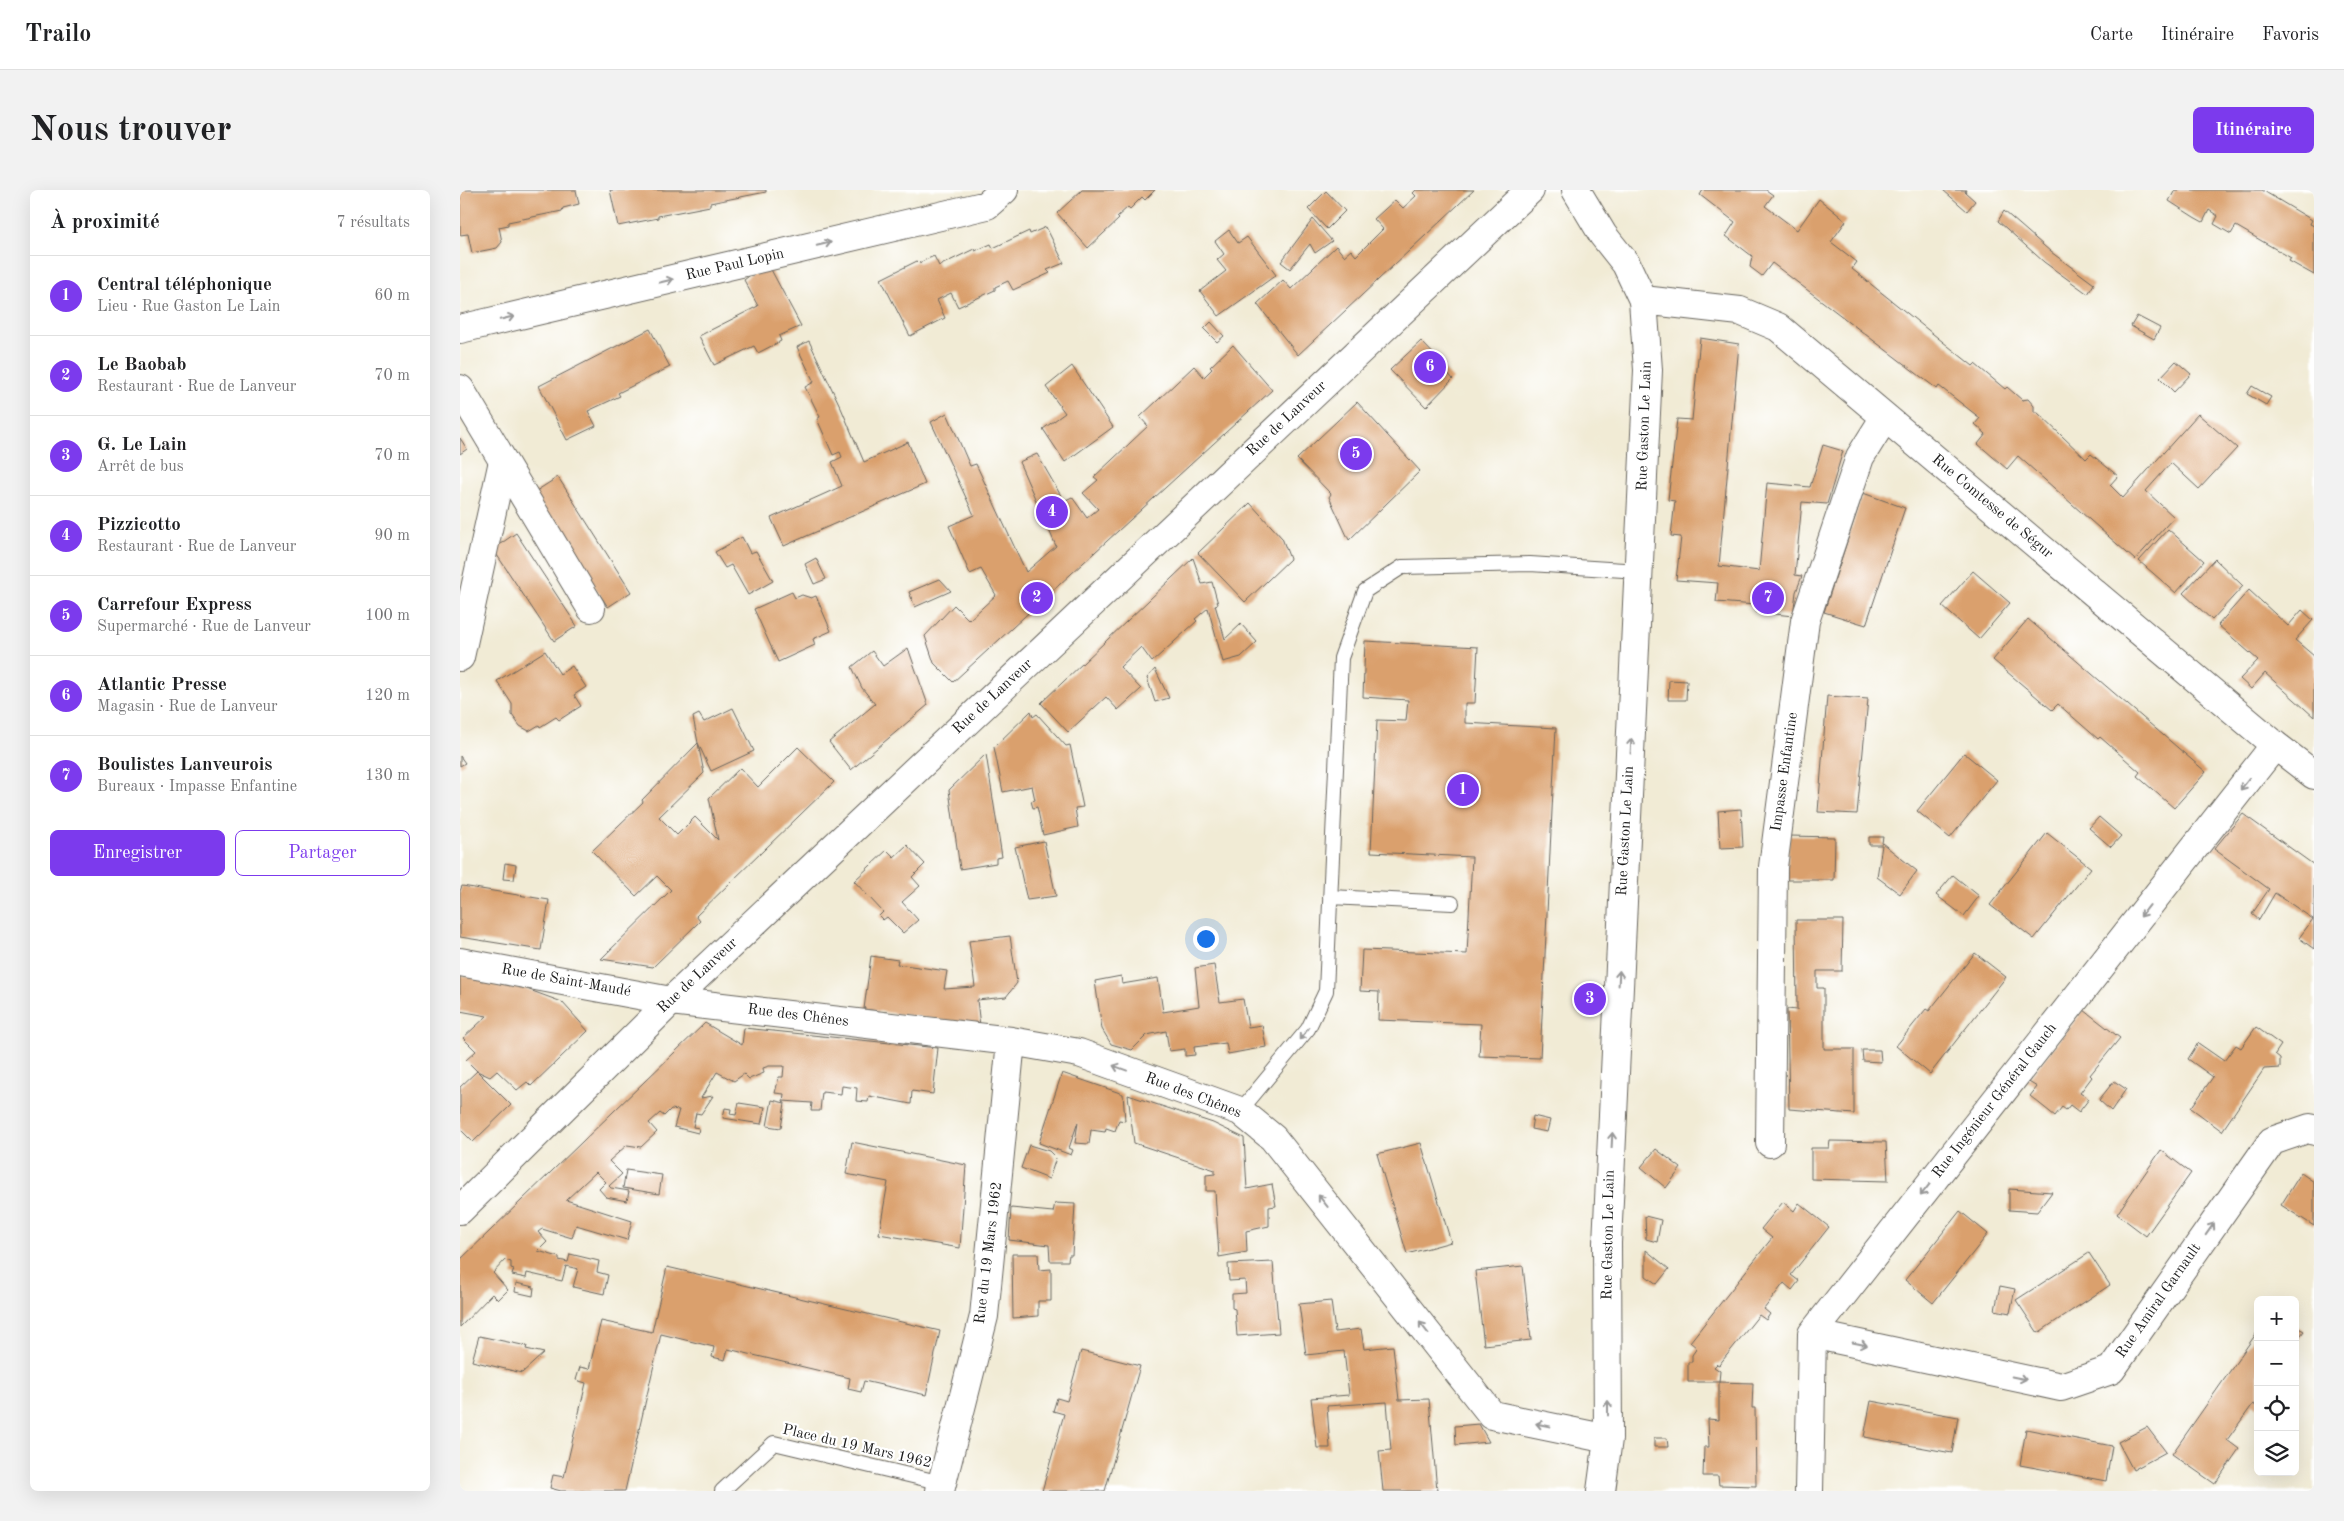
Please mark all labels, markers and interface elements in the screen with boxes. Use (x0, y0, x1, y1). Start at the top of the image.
text: Trailo (25, 23, 91, 47)
text: Carte (2090, 26, 2133, 44)
text: Itinéraire (2161, 26, 2234, 44)
text: Favoris (2262, 26, 2319, 44)
button: Itinéraire (2193, 107, 2314, 153)
text: Nous trouver (30, 113, 232, 148)
text: À proximité (50, 212, 160, 233)
text: 7 résultats (336, 215, 410, 231)
one-way arrow (815, 239, 831, 248)
street label: Rue Paul Lopin (684, 246, 786, 284)
text: Central téléphonique (97, 276, 272, 295)
one-way arrow (657, 276, 673, 285)
text: 1 (61, 288, 71, 304)
text: 60 m (374, 288, 410, 304)
text: Lieu · Rue Gaston Le Lain (97, 299, 280, 315)
one-way arrow (499, 313, 515, 322)
pin: 6 (1414, 348, 1446, 386)
text: Le Baobab (97, 356, 186, 375)
street label: Rue Gaston Le Lain (1635, 361, 1655, 491)
text: 2 (61, 368, 71, 384)
text: 70 m (374, 368, 410, 384)
text: Restaurant · Rue de Lanveur (97, 379, 296, 395)
street label: Rue de Lanveur (1244, 379, 1330, 459)
pin: 5 (1340, 435, 1372, 473)
text: G. Le Lain (97, 436, 187, 455)
text: 3 (61, 448, 71, 464)
text: 70 m (374, 448, 410, 464)
street label: Rue Comtesse de Ségur (1929, 452, 2055, 562)
text: Arrêt de bus (97, 459, 184, 475)
pin: 4 (1036, 493, 1068, 531)
text: Pizzicotto (97, 516, 181, 535)
text: 4 (61, 528, 71, 544)
text: 90 m (374, 528, 410, 544)
text: Restaurant · Rue de Lanveur (97, 539, 296, 555)
pin: 2 (1021, 579, 1053, 617)
pin: 7 (1752, 579, 1784, 617)
text: Carrefour Express (97, 596, 252, 615)
text: 5 (61, 608, 71, 624)
text: 100 m (365, 608, 410, 624)
text: Supermarché · Rue de Lanveur (97, 619, 311, 635)
street label: Rue de Lanveur (950, 657, 1036, 737)
text: Atlantic Presse (97, 676, 227, 695)
text: 6 (61, 688, 71, 704)
text: 120 m (365, 688, 410, 704)
text: Magasin · Rue de Lanveur (97, 699, 278, 715)
street label: Impasse Enfantine (1769, 711, 1801, 833)
one-way arrow (1626, 738, 1635, 754)
text: Boulistes Lanveurois (97, 756, 273, 775)
street label: Rue Gaston Le Lain (1615, 766, 1637, 896)
text: 7 (61, 768, 71, 784)
text: 130 m (365, 768, 410, 784)
pin: 1 (1447, 771, 1479, 809)
one-way arrow (2240, 777, 2251, 790)
text: Bureaux · Impasse Enfantine (97, 779, 297, 795)
button: Enregistrer (50, 830, 225, 876)
button: Partager (235, 830, 410, 876)
one-way arrow (2139, 904, 2150, 917)
your location (1193, 926, 1219, 952)
street label: Rue de Lanveur (655, 936, 741, 1016)
street label: Rue de Saint-Maudé (500, 962, 632, 1000)
one-way arrow (1615, 970, 1624, 986)
pin: 3 (1574, 980, 1606, 1018)
street label: Rue des Chênes (747, 1002, 849, 1030)
street label: Rue Ingénieur Général Gauch (1930, 1021, 2060, 1181)
one-way arrow (1298, 1028, 1309, 1041)
one-way arrow (1113, 1063, 1128, 1072)
street label: Rue des Chênes (1143, 1071, 1243, 1121)
one-way arrow (1607, 1133, 1616, 1149)
street label: Rue Gaston Le Lain (1600, 1170, 1618, 1300)
street label: Rue du 19 Mars 1962 (973, 1181, 1005, 1325)
one-way arrow (1920, 1183, 1931, 1196)
one-way arrow (1318, 1194, 1329, 1207)
one-way arrow (2205, 1222, 2215, 1236)
street label: Rue Amiral Garnault (2114, 1241, 2204, 1361)
map controls (2254, 1296, 2299, 1476)
button: + (2254, 1296, 2299, 1341)
one-way arrow (1418, 1322, 1429, 1335)
one-way arrow (1852, 1340, 1868, 1349)
button: − (2254, 1341, 2299, 1386)
one-way arrow (2011, 1374, 2027, 1383)
button: locate (2254, 1386, 2299, 1431)
one-way arrow (1603, 1400, 1613, 1416)
one-way arrow (1536, 1420, 1552, 1429)
street label: Place du 19 Mars 1962 (781, 1423, 933, 1471)
button: layers (2254, 1431, 2299, 1476)

